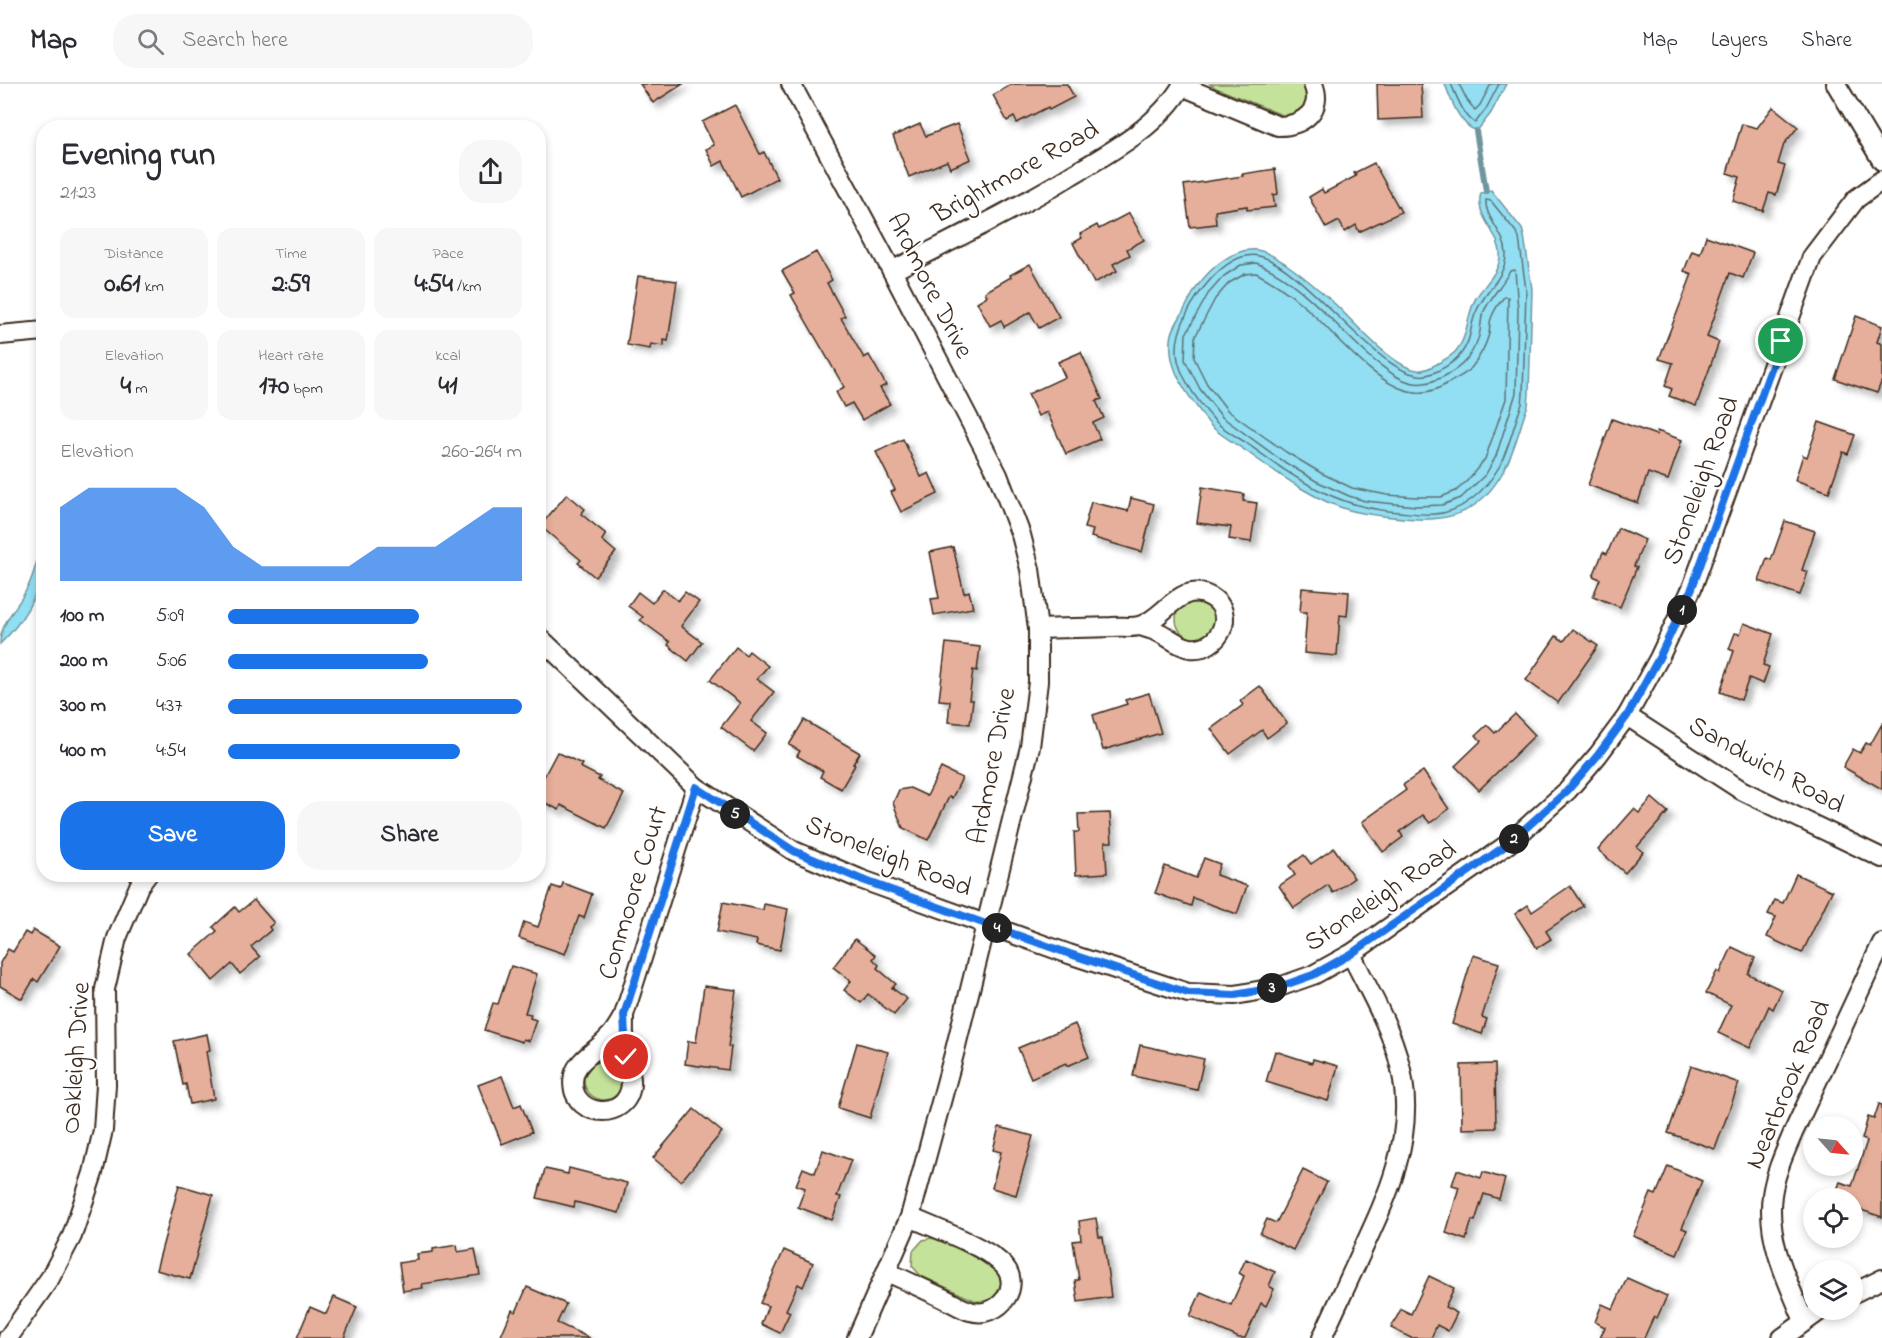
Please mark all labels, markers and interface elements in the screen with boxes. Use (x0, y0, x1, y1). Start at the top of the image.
search box (113, 14, 533, 68)
text: Map (30, 21, 77, 62)
icon: search (134, 25, 167, 58)
text: Search here (182, 25, 288, 57)
text: Map (1642, 26, 1678, 56)
text: Layers (1711, 26, 1768, 56)
text: Share (1801, 26, 1852, 56)
street label: Brightmore Road (925, 111, 1106, 235)
text: Evening run (60, 132, 215, 180)
button: share (459, 140, 522, 203)
text: 21:23 (60, 179, 96, 208)
street label: Ardmore Drive (876, 206, 983, 366)
text: Distance (105, 242, 163, 266)
text: Time (275, 242, 307, 266)
text: Pace (432, 242, 464, 266)
text: 0.61 (104, 266, 140, 304)
text: 2:59 (272, 266, 310, 304)
text: 4:54 (415, 266, 453, 304)
text: km (140, 275, 164, 299)
text: /km (453, 275, 481, 299)
pin (1755, 315, 1806, 366)
icon: arrive (1764, 324, 1797, 357)
text: Elevation (105, 344, 163, 368)
text: Heart rate (258, 344, 324, 368)
text: kcal (435, 344, 461, 368)
text: 4 (120, 368, 131, 406)
text: 170 (259, 368, 289, 406)
text: 41 (439, 368, 457, 406)
text: m (131, 377, 148, 401)
text: bpm (289, 377, 323, 401)
street label: Stoneleigh Road (1653, 391, 1751, 571)
text: Elevation (60, 438, 134, 467)
text: 260–264 m (441, 438, 522, 467)
pin: 1 (1667, 595, 1697, 625)
text: 1 (1679, 598, 1685, 622)
text: 100 m (60, 602, 104, 631)
text: 5:09 (156, 602, 184, 631)
text: 200 m (60, 647, 108, 676)
text: 5:06 (156, 647, 187, 676)
street label: Ardmore Drive (959, 683, 1027, 848)
text: 300 m (60, 692, 106, 721)
text: 4:37 (156, 692, 182, 721)
street label: Sandwich Road (1681, 707, 1851, 825)
text: 400 m (60, 737, 106, 766)
text: 4:54 (156, 737, 186, 766)
pin: 5 (720, 799, 750, 829)
button: Save (60, 801, 285, 870)
button: Share (297, 801, 522, 870)
street label: Conmoore Court (589, 801, 679, 985)
text: 5 (730, 802, 740, 826)
street label: Stoneleigh Road (799, 806, 977, 908)
pin: 2 (1499, 824, 1529, 854)
text: 2 (1510, 827, 1518, 851)
street label: Stoneleigh Road (1297, 831, 1465, 963)
pin: 4 (982, 913, 1012, 943)
text: 4 (994, 916, 1000, 940)
pin: 3 (1257, 973, 1287, 1003)
text: 3 (1269, 976, 1275, 1000)
street label: Oakleigh Drive (52, 980, 102, 1136)
street label: Nearbrook Road (1736, 994, 1842, 1176)
pin (600, 1031, 651, 1082)
icon: check (609, 1040, 642, 1073)
north arrow (1803, 1116, 1863, 1176)
map controls (1803, 1116, 1863, 1320)
button: locate (1803, 1188, 1863, 1248)
button: layers (1803, 1260, 1863, 1320)

